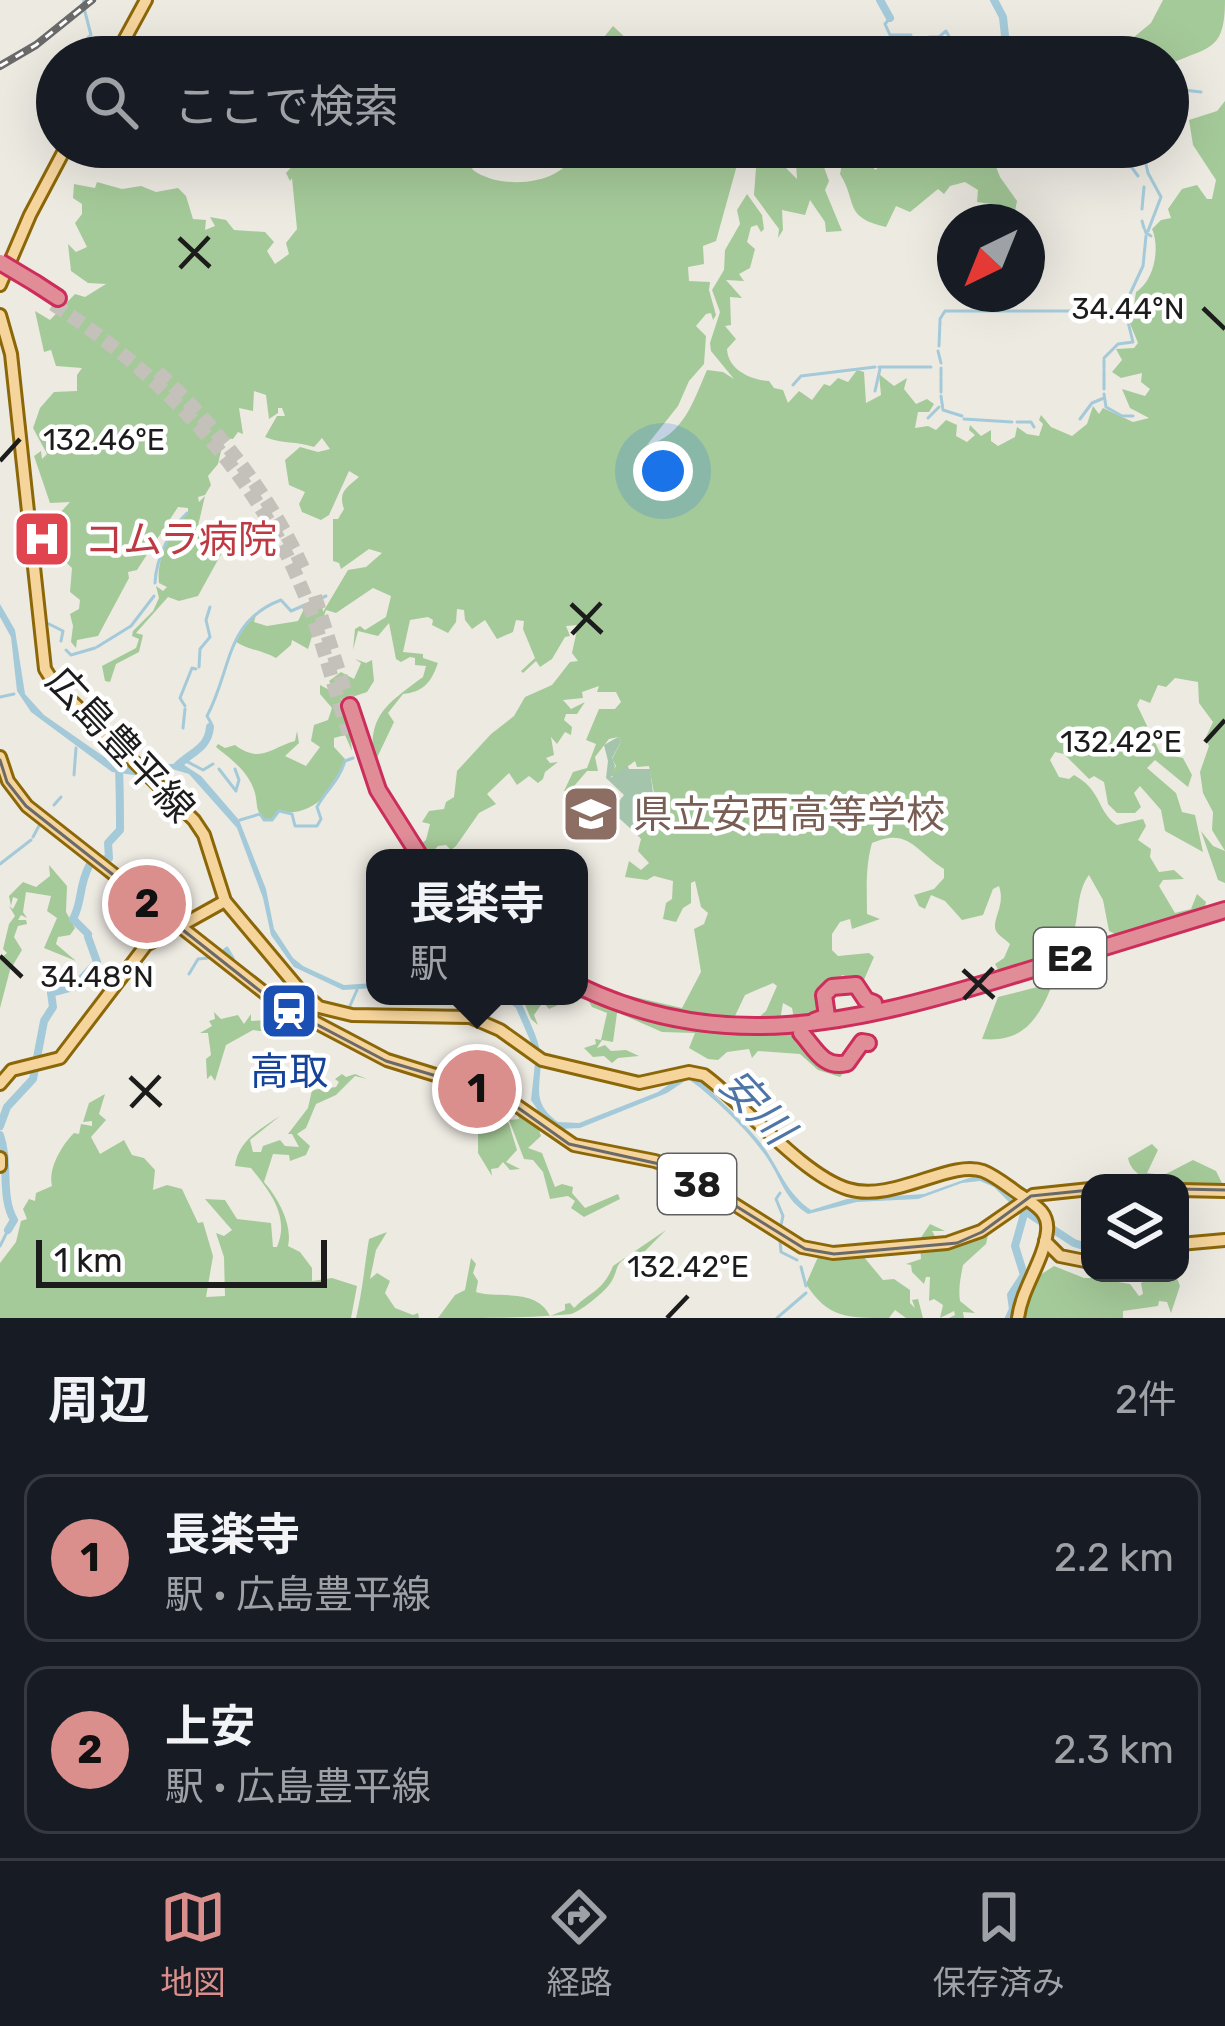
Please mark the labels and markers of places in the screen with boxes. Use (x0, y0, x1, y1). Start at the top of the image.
hospital icon: コムラ病院 (11, 508, 73, 570)
place label: コムラ病院 (84, 517, 277, 563)
school or university icon: 県立安西高等学校 (560, 783, 622, 845)
place label: 県立安西高等学校 (633, 792, 945, 838)
pin: 2 (108, 859, 186, 949)
station icon: 高取 (258, 980, 320, 1042)
pin: 1 (438, 1044, 516, 1134)
place label: 高取 (250, 1049, 328, 1095)

